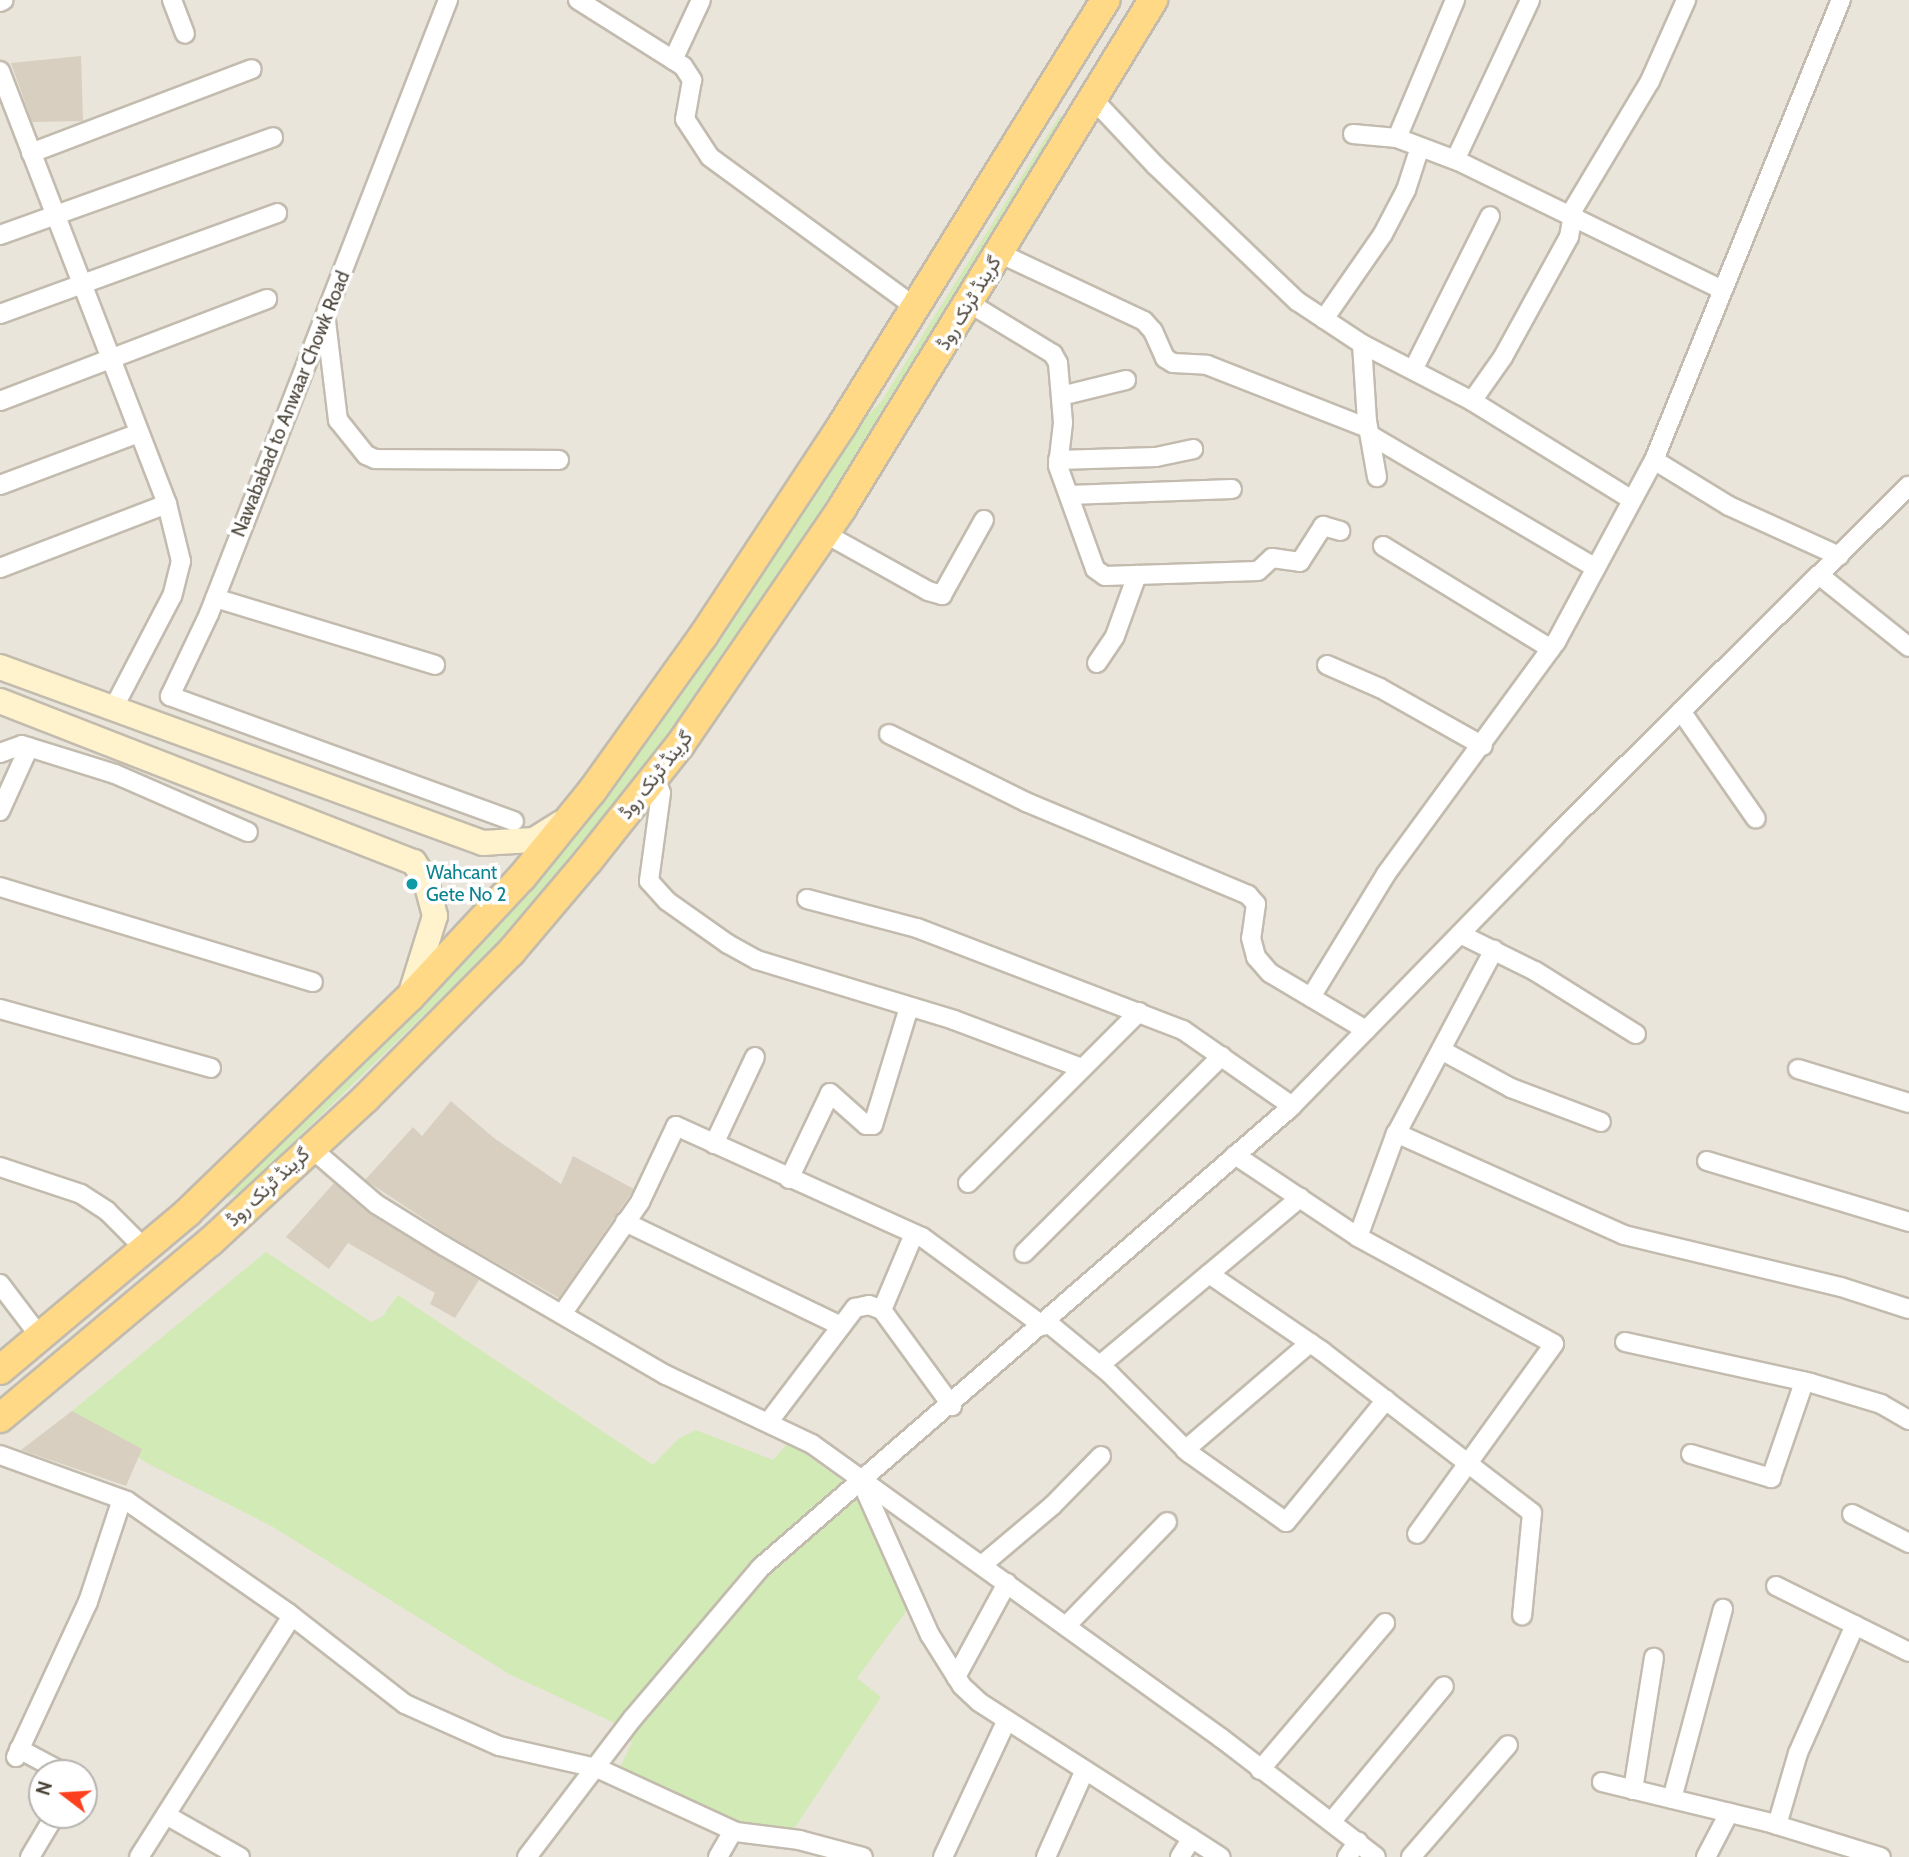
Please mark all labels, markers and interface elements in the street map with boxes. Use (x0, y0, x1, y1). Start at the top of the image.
street label: گرینڈ ٹرنک روڈ (932, 252, 1006, 354)
street label: Nawababad to Anwaar Chowk Road (227, 268, 355, 540)
street label: گرینڈ ٹرنک روڈ (615, 726, 697, 824)
place label: Wahcant Gete No 2 (426, 862, 507, 906)
marker: Wahcant Gete No 2 (404, 876, 420, 892)
street label: گرینڈ ٹرنک روڈ (222, 1143, 314, 1231)
north arrow (28, 1759, 98, 1829)
text: N (31, 1779, 57, 1798)

